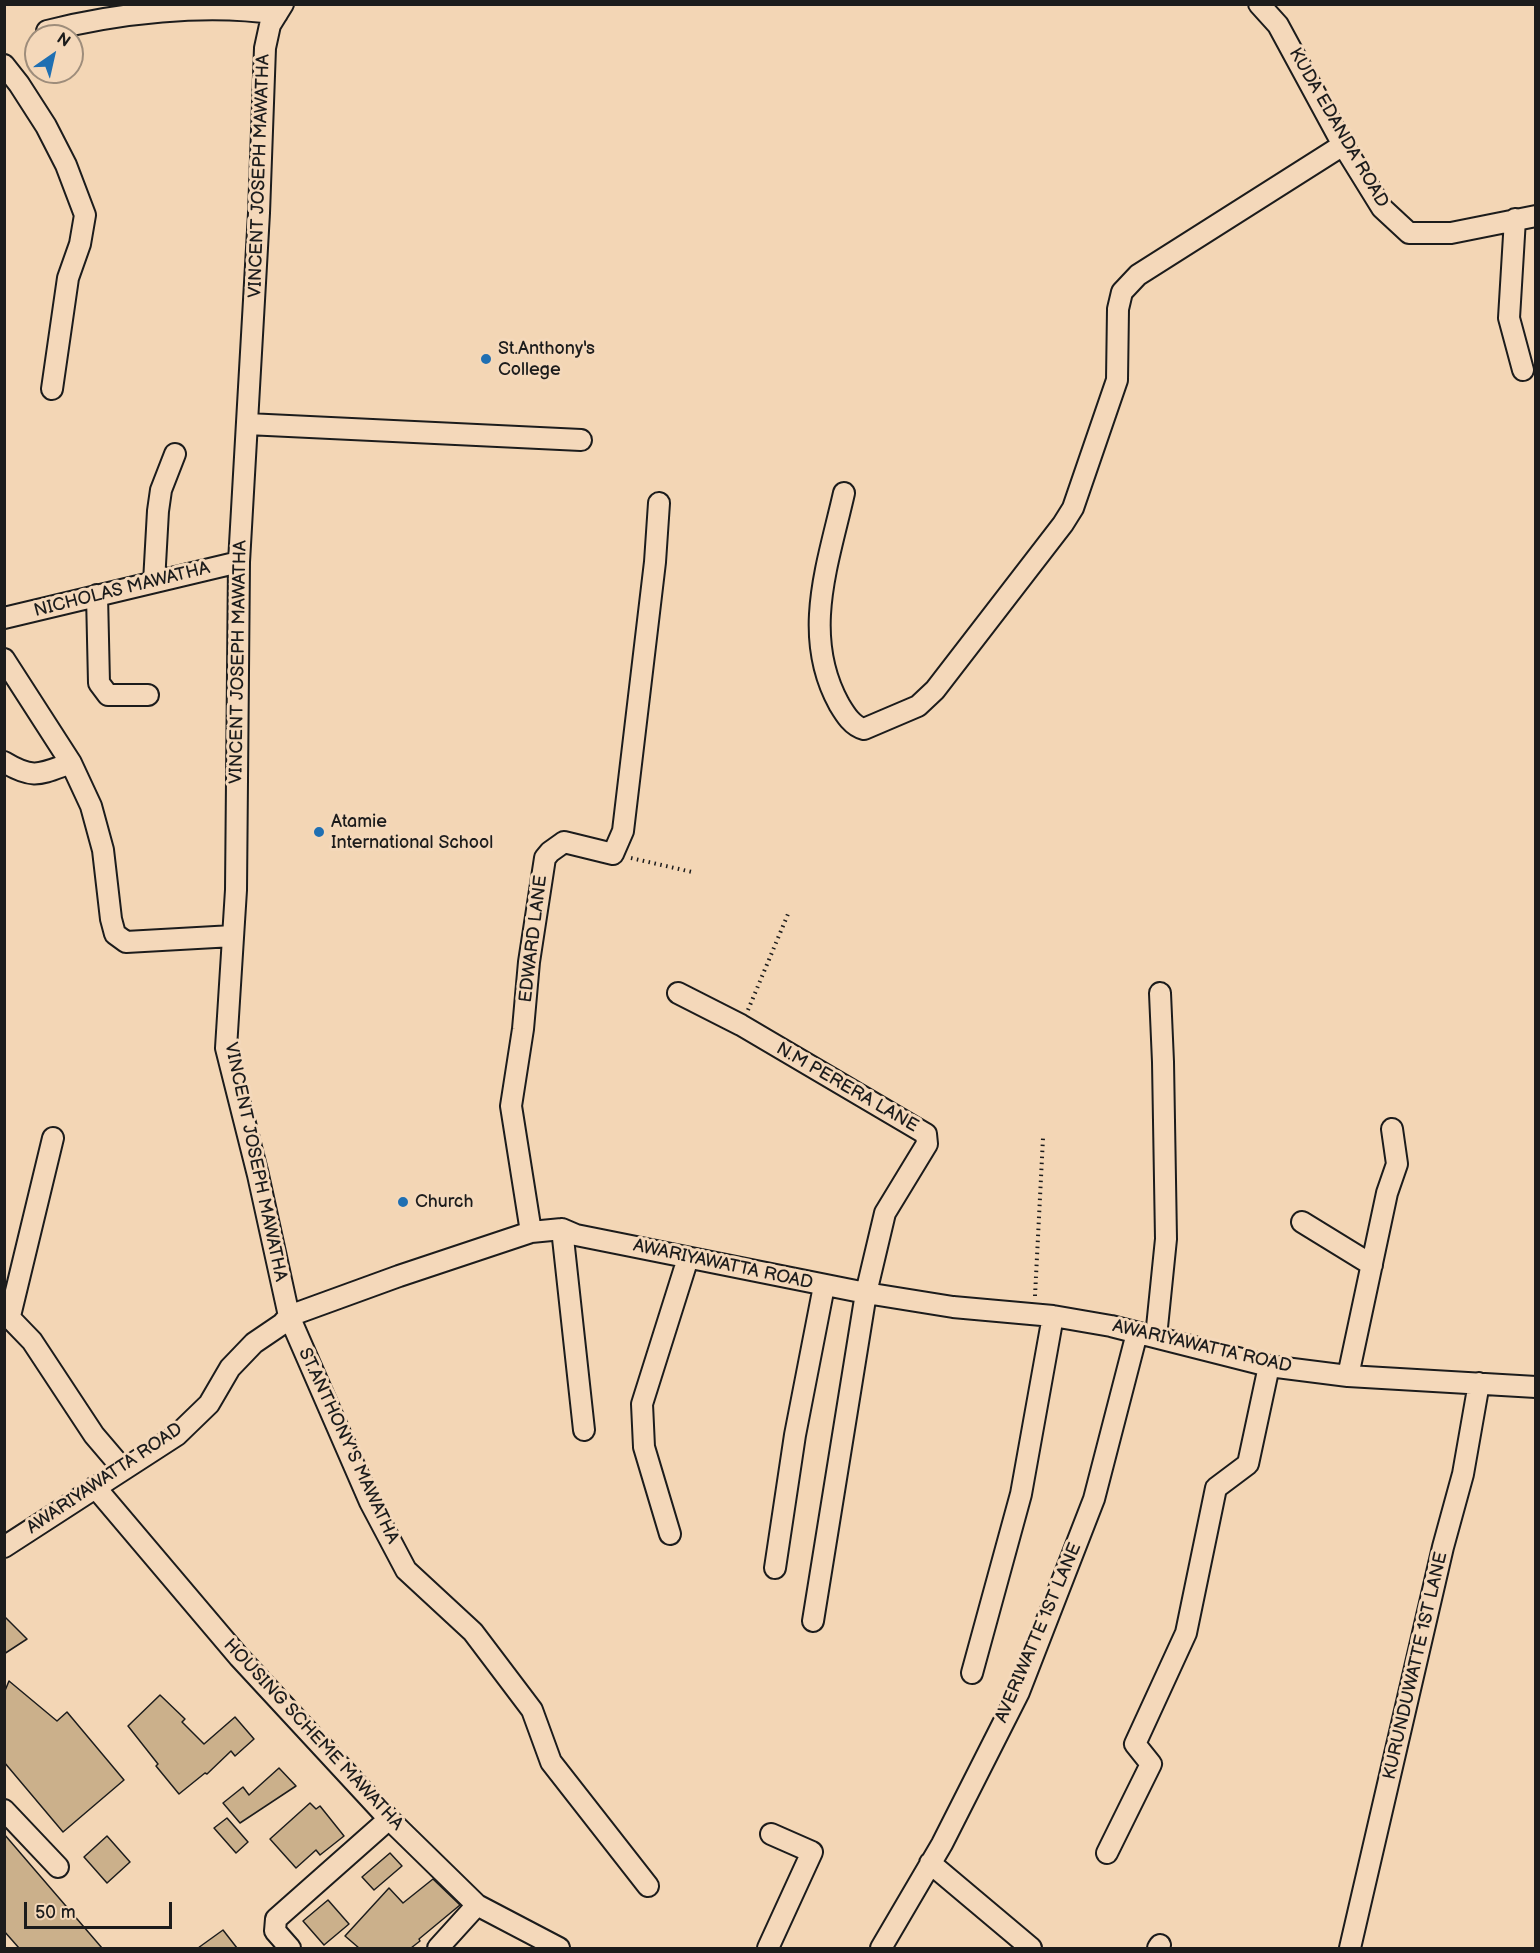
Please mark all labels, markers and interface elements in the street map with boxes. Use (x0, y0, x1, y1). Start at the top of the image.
north arrow (24, 24, 84, 84)
text: N (53, 29, 74, 52)
street label: KUDA EDANDA ROAD (1283, 44, 1393, 212)
street label: VINCENT JOSEPH MAWATHA (245, 54, 275, 298)
place label: St.Anthony's College (498, 338, 595, 380)
marker: St.Anthony's College (479, 352, 493, 366)
street label: VINCENT JOSEPH MAWATHA (226, 540, 252, 784)
street label: NICHOLAS MAWATHA (32, 558, 212, 622)
place label: Atamie International School (331, 811, 493, 854)
marker: Atamie International School (312, 825, 326, 839)
street label: EDWARD LANE (515, 874, 553, 1004)
street label: N.M PERERA LANE (772, 1038, 922, 1138)
street label: VINCENT JOSEPH MAWATHA (219, 1040, 291, 1284)
place label: Church (415, 1191, 473, 1213)
marker: Church (396, 1195, 410, 1209)
street label: AWARIYAWATTA ROAD (631, 1235, 815, 1295)
street label: AWARIYAWATTA ROAD (1110, 1316, 1294, 1378)
street label: ST.ANTHONY'S MAWATHA (293, 1345, 403, 1547)
street label: AWARIYAWATTA ROAD (23, 1419, 187, 1539)
street label: AVERIWATTE 1ST LANE (991, 1540, 1087, 1726)
street label: KURUNDUWATTE 1ST LANE (1379, 1550, 1453, 1782)
street label: HOUSING SCHEME MAWATHA (219, 1635, 407, 1835)
scale bar (27, 1890, 176, 1928)
text: 50 m (35, 1902, 76, 1923)

